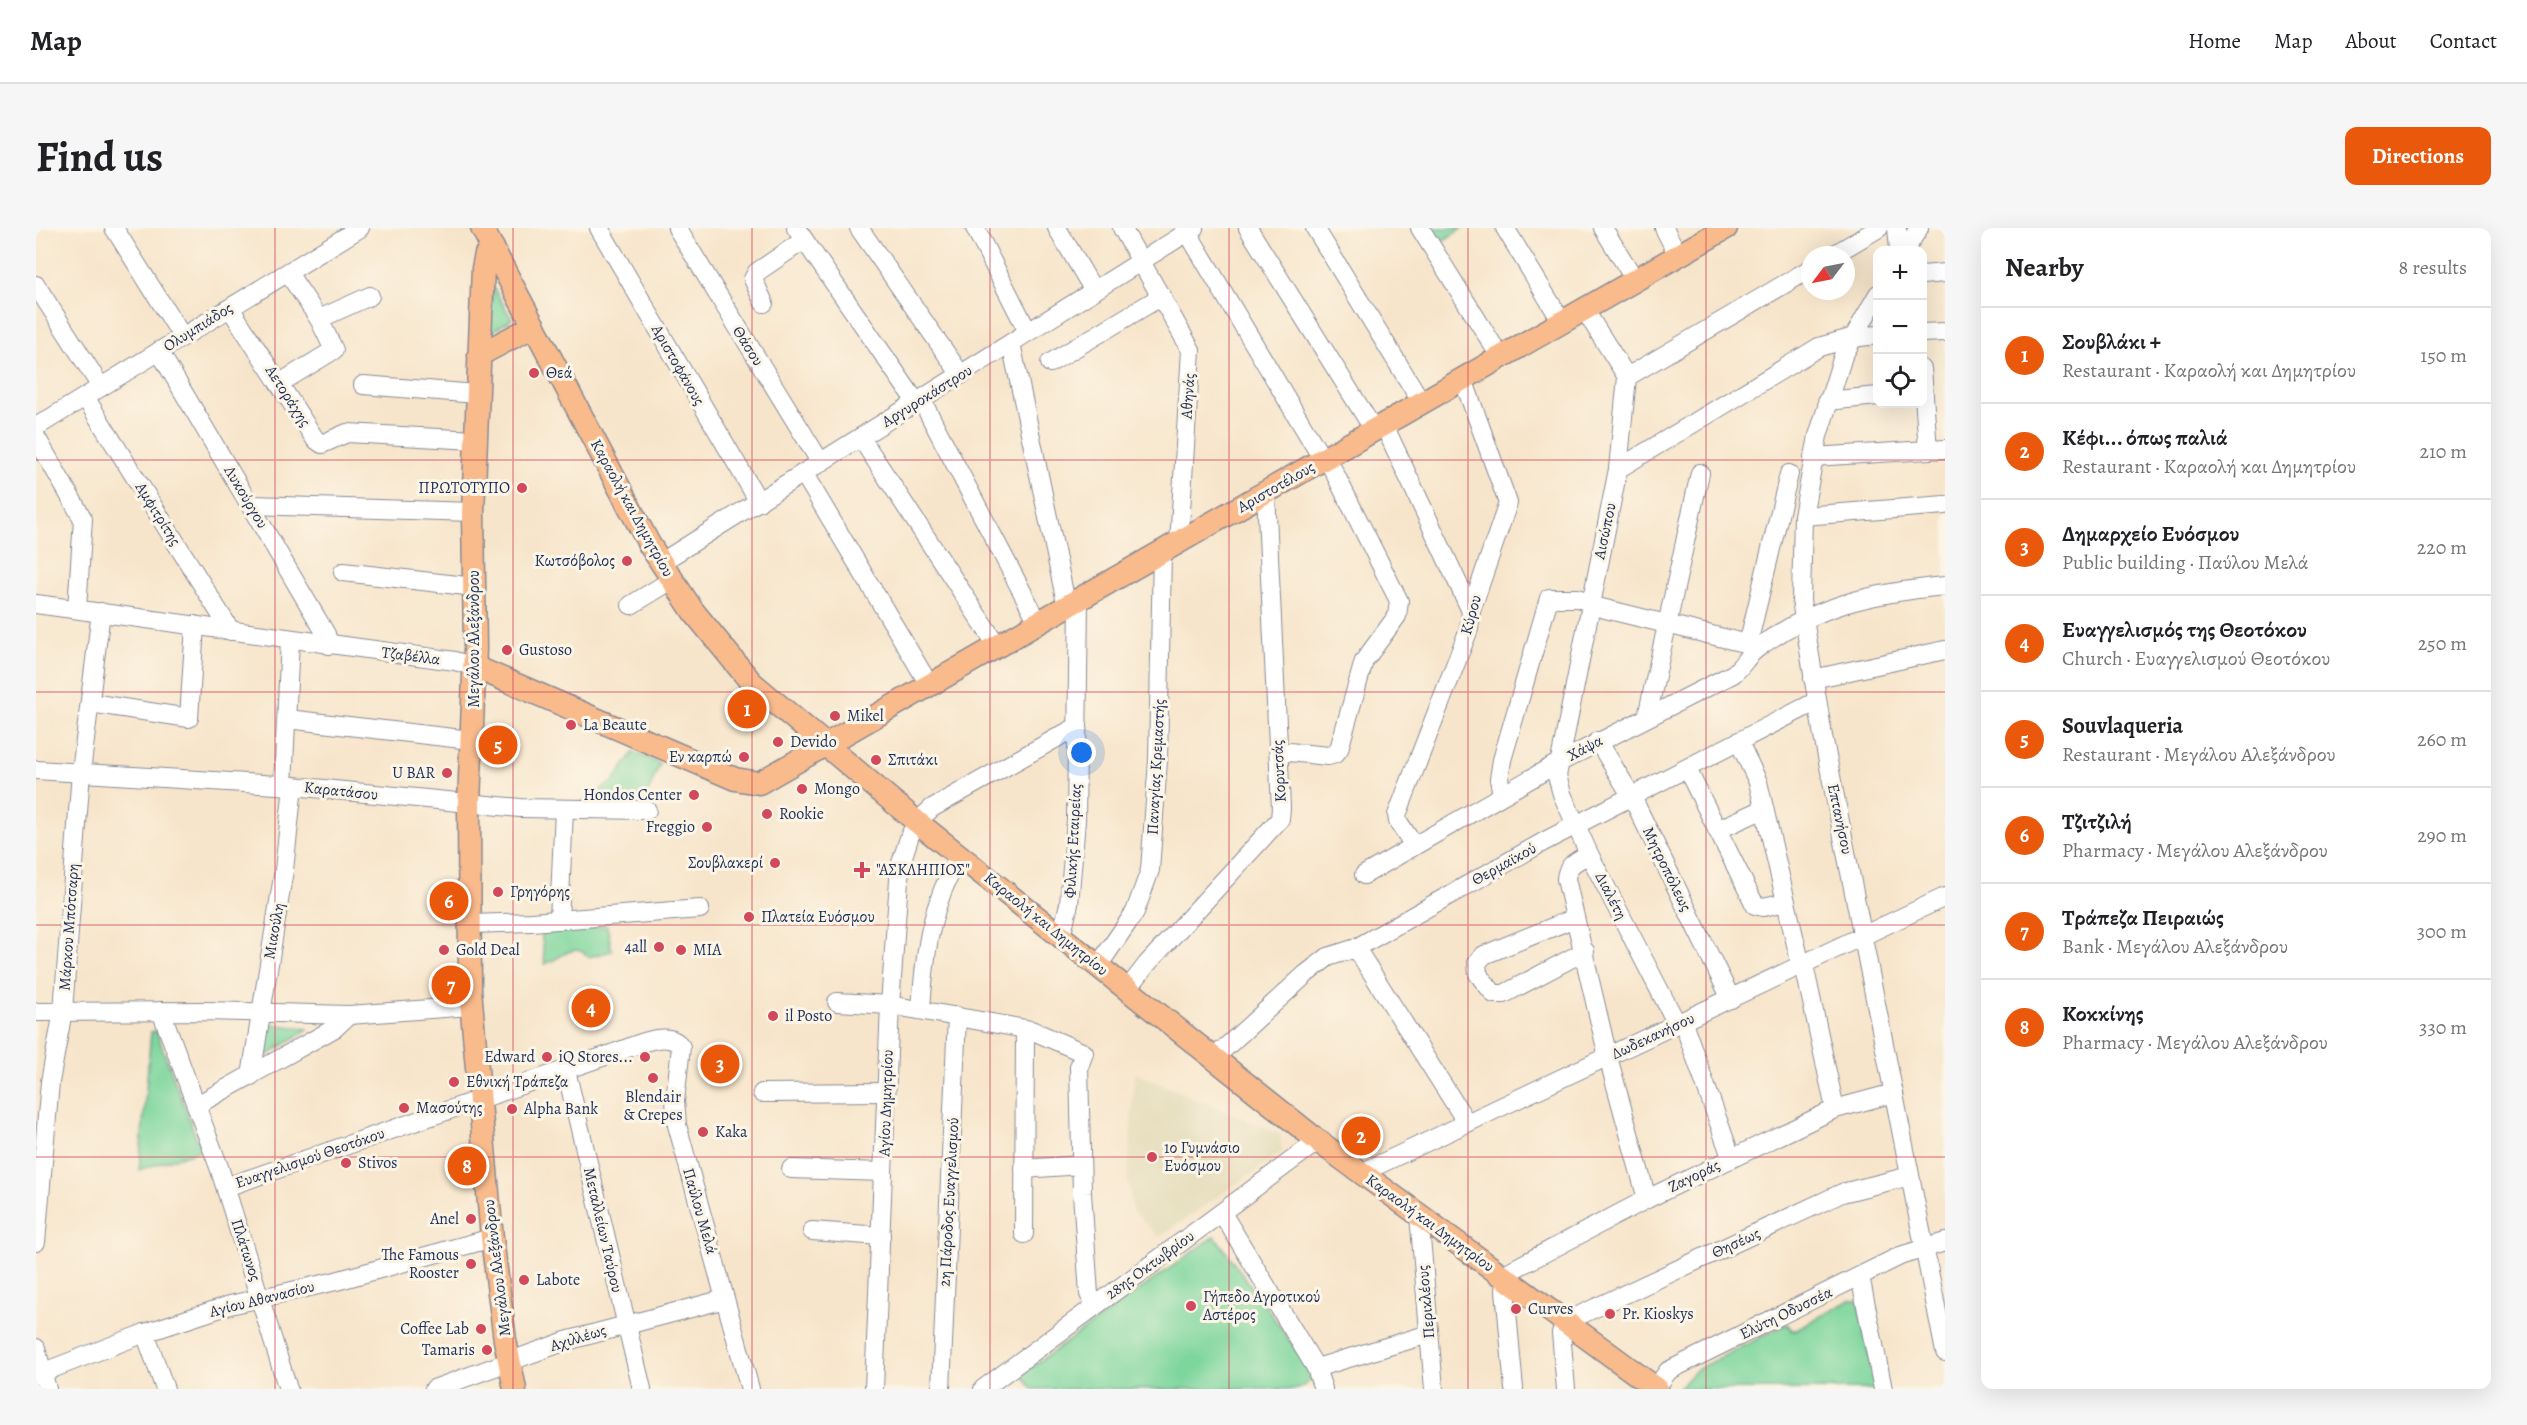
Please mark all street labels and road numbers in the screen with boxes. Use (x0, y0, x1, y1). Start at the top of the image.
street label: Ολυμπιάδος (159, 297, 237, 357)
street label: Αριστοφάνους (645, 320, 710, 410)
street label: Θάσου (727, 322, 769, 370)
street label: Αργυροκάστρου (877, 359, 976, 433)
street label: Αετοράχης (259, 360, 316, 431)
street label: Αθηνάς (1175, 372, 1201, 421)
street label: Καραολή και Δημητρίου (585, 435, 679, 581)
street label: Αριστοτέλους (1232, 456, 1319, 519)
street label: Λυκούργου (218, 461, 273, 533)
street label: Αμφιτρίτης (129, 477, 186, 550)
street label: Αισώπου (1588, 501, 1622, 562)
street label: Μεγάλου Αλεξάνδρου (463, 570, 485, 708)
street label: Κύρου (1455, 593, 1487, 637)
street label: Τζαβέλλα (380, 641, 442, 671)
street label: Παναγίας Κρεμαστής (1141, 698, 1171, 836)
street label: Χάψα (1563, 729, 1607, 767)
street label: Κορυτσάς (1266, 739, 1292, 803)
street label: Καρατάσου (303, 776, 379, 806)
street label: Επτανήσου (1822, 782, 1858, 856)
street label: Φιλικής Εταιρείας (1059, 783, 1087, 899)
street label: Μητροπόλεως (1637, 823, 1697, 915)
street label: Θερμαϊκού (1468, 837, 1540, 891)
street label: Μάρκου Μπότσαρη (54, 863, 84, 991)
street label: Καραολή και Δημητρίου (979, 867, 1113, 981)
street label: Διαλέτη (1590, 868, 1632, 924)
street label: Μιαούλη (258, 901, 290, 961)
street label: Δωδεκανήσου (1608, 1007, 1698, 1065)
street label: Αγίου Δημητρίου (873, 1049, 899, 1158)
street label: 2η Πάροδος Ευαγγελισμού (934, 1117, 964, 1287)
street label: Ευαγγελισμού Θεοτόκου (232, 1122, 388, 1194)
street label: Ζαγοράς (1664, 1154, 1724, 1198)
street label: Μεταλλείων Ταύρου (578, 1165, 628, 1295)
street label: Παύλου Μελά (677, 1165, 723, 1257)
street label: Καραολή και Δημητρίου (1361, 1169, 1499, 1277)
street label: Μεγάλου Αλεξάνδρου (478, 1198, 516, 1338)
street label: Πλάτωνος (226, 1216, 266, 1284)
street label: Θησέως (1708, 1222, 1764, 1264)
street label: 28ης Οκτωβρίου (1101, 1225, 1199, 1305)
street label: Περικλέους (1412, 1264, 1440, 1340)
street label: Αγίου Αθανασίου (206, 1275, 317, 1323)
street label: Ελύτη Οδυσσέα (1736, 1281, 1836, 1345)
street label: Αχιλλέως (546, 1319, 609, 1357)

